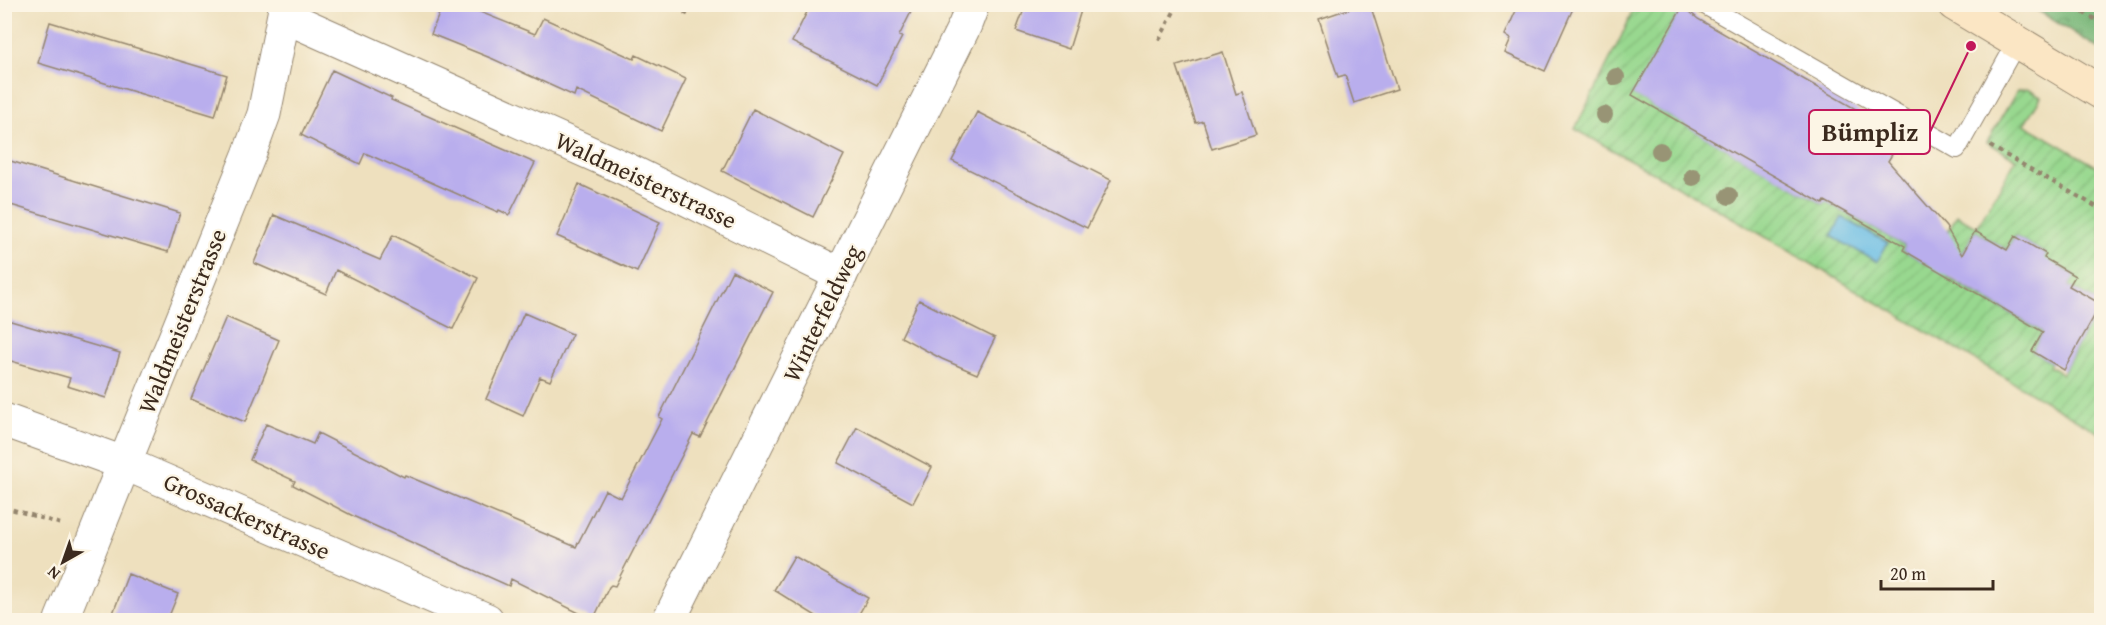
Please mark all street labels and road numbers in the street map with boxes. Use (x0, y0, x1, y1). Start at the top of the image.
street label: Waldmeisterstrasse (550, 123, 742, 237)
street label: Waldmeisterstrasse (129, 223, 235, 419)
street label: Winterfeldweg (774, 239, 870, 387)
street label: Grossackerstrasse (158, 464, 336, 568)

